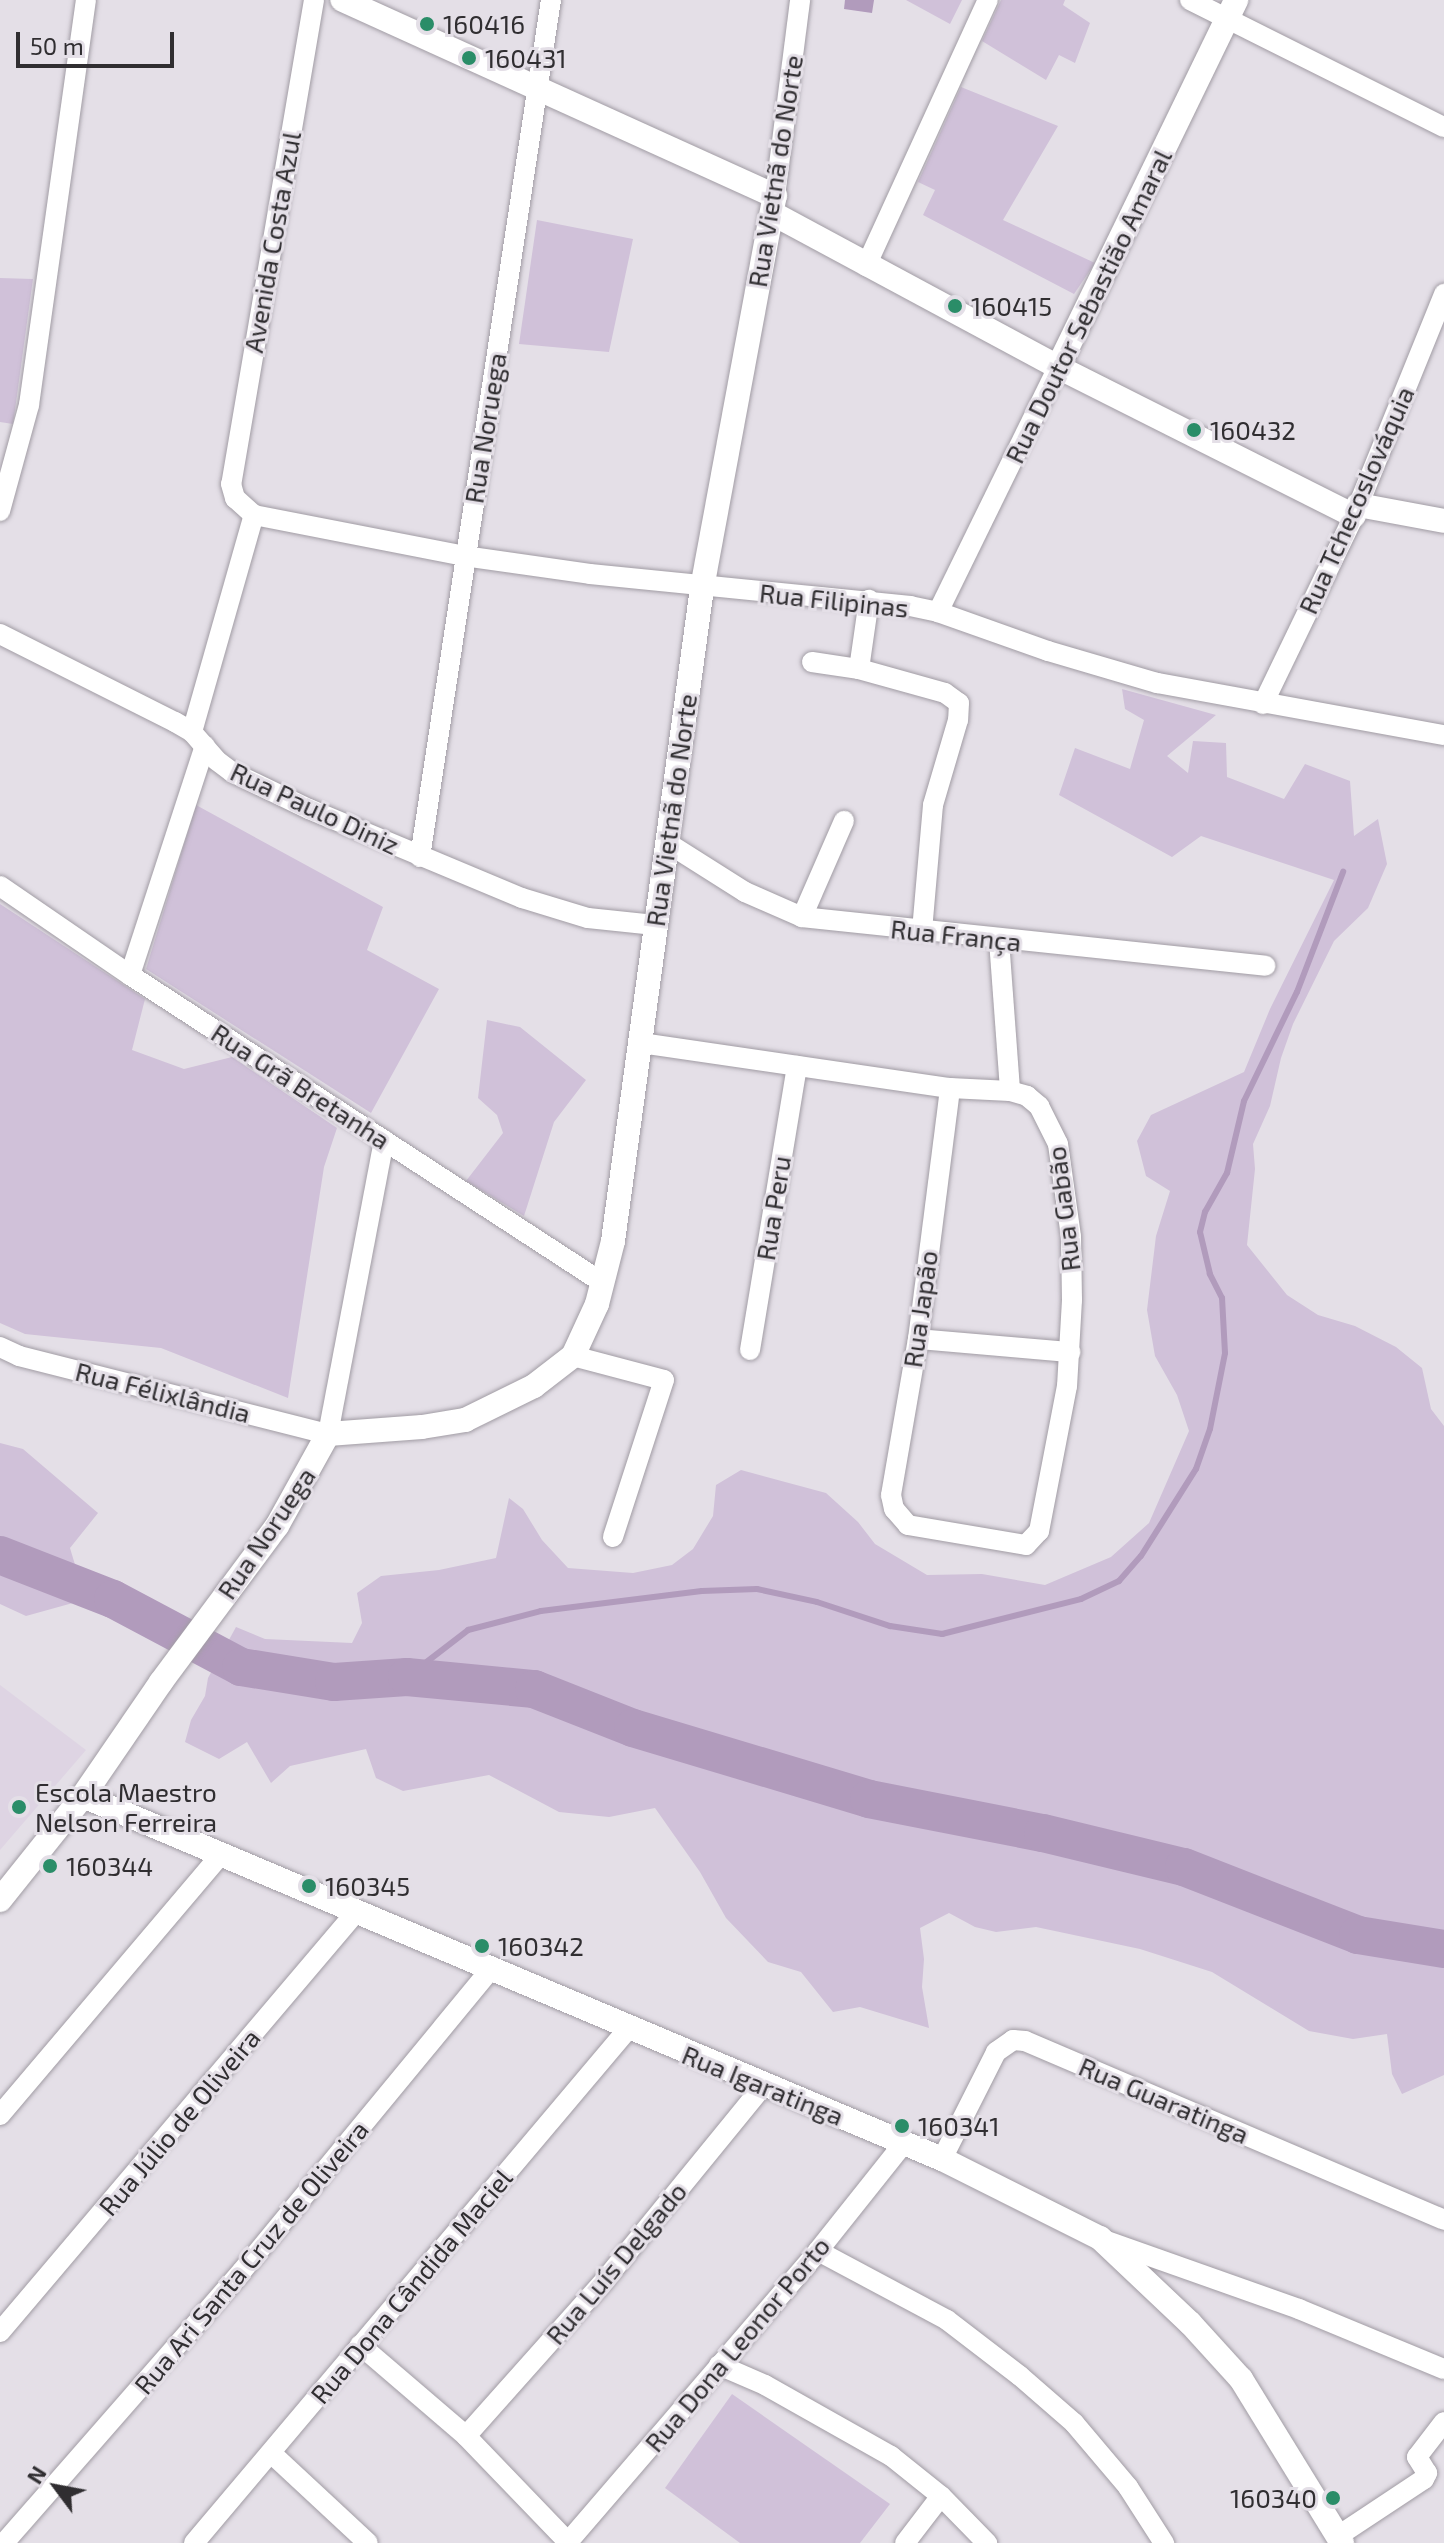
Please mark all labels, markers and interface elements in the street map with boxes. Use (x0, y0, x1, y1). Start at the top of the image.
place label: 160416 (443, 8, 525, 40)
marker: 160416 (418, 15, 436, 33)
scale bar (20, 16, 178, 66)
text: 50 m (30, 31, 84, 60)
place label: 160431 (485, 42, 567, 74)
marker: 160431 (460, 49, 478, 67)
street label: Rua Vietnã do Norte (741, 52, 809, 290)
street label: Avenida Costa Azul (237, 129, 307, 355)
street label: Rua Doutor Sebastião Amaral (998, 143, 1178, 469)
place label: 160415 (971, 290, 1052, 322)
marker: 160415 (946, 297, 964, 315)
street label: Rua Noruega (458, 351, 512, 505)
street label: Rua Tchecoslováquia (1292, 381, 1420, 619)
place label: 160432 (1210, 414, 1296, 446)
marker: 160432 (1185, 421, 1203, 439)
street label: Rua Filipinas (758, 577, 910, 623)
street label: Rua Vietnã do Norte (639, 691, 703, 929)
street label: Rua Paulo Diniz (226, 755, 404, 861)
street label: Rua França (889, 913, 1023, 957)
street label: Rua Grã Bretanha (206, 1017, 396, 1155)
street label: Rua Gabão (1040, 1145, 1086, 1273)
street label: Rua Peru (749, 1154, 797, 1262)
street label: Rua Japão (896, 1248, 944, 1370)
street label: Rua Félixlândia (72, 1355, 254, 1429)
street label: Rua Noruega (211, 1461, 321, 1605)
place label: Escola Maestro Nelson Ferreira (35, 1776, 217, 1838)
marker: Escola Maestro Nelson Ferreira (10, 1798, 28, 1816)
place label: 160344 (66, 1850, 153, 1882)
marker: 160344 (41, 1857, 59, 1875)
place label: 160345 (325, 1870, 410, 1902)
marker: 160345 (300, 1877, 318, 1895)
place label: 160342 (498, 1930, 584, 1962)
marker: 160342 (473, 1937, 491, 1955)
street label: Rua Júlio de Oliveira (92, 2022, 266, 2222)
street label: Rua Igaratinga (678, 2038, 848, 2132)
street label: Rua Guaratinga (1075, 2050, 1253, 2150)
place label: 160341 (918, 2110, 1000, 2142)
street label: Rua Ari Santa Cruz de Oliveira (127, 2114, 375, 2400)
marker: 160341 (893, 2117, 911, 2135)
street label: Rua Dona Cândida Maciel (304, 2162, 518, 2410)
street label: Rua Luís Delgado (539, 2176, 693, 2350)
street label: Rua Dona Leonor Porto (638, 2230, 836, 2458)
north arrow (16, 2447, 96, 2527)
text: N (20, 2461, 51, 2488)
place label: 160340 (1230, 2482, 1317, 2514)
marker: 160340 (1324, 2489, 1342, 2507)

